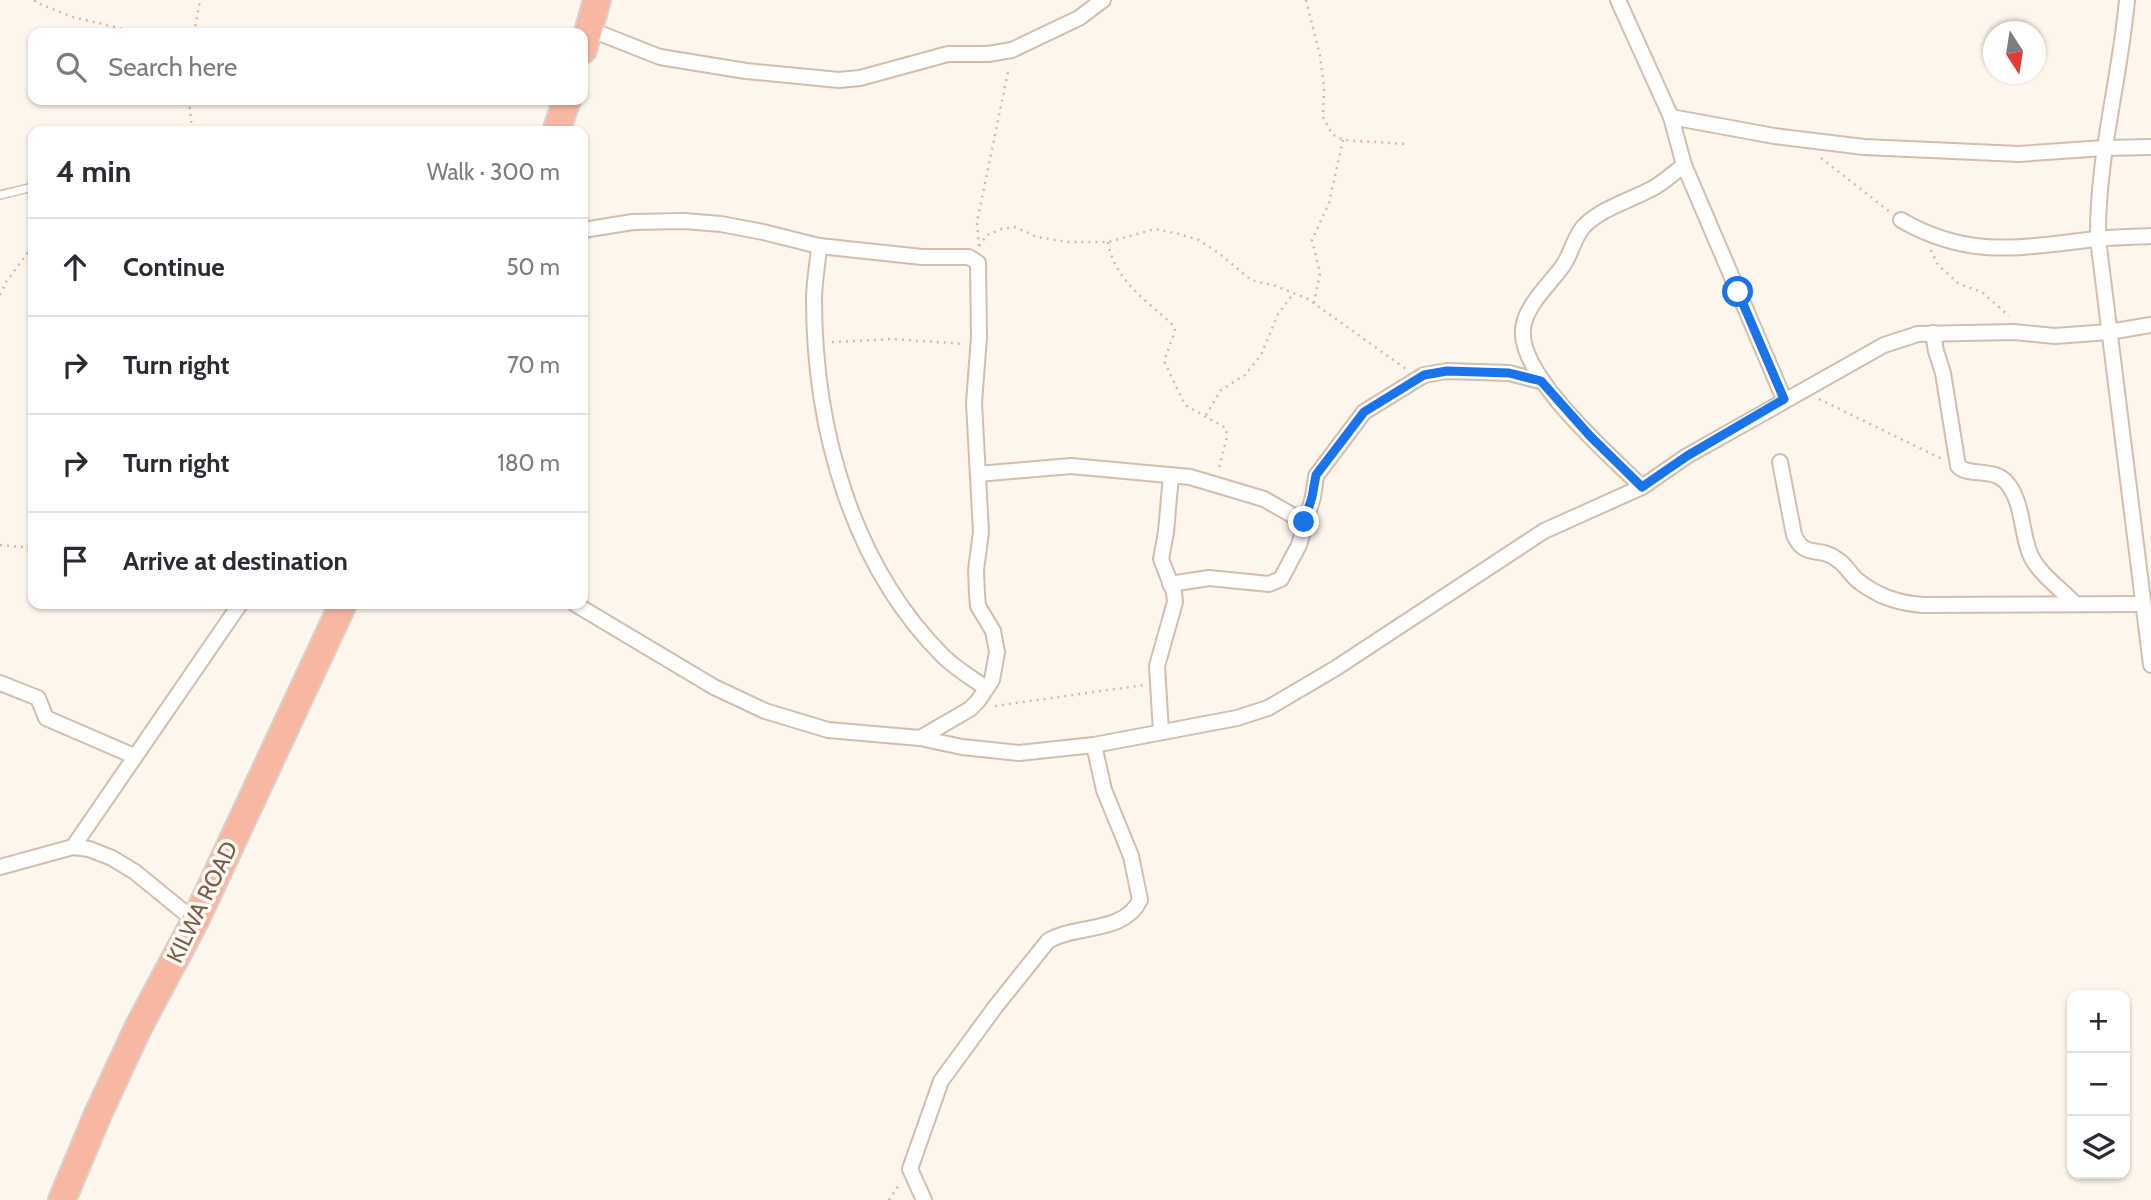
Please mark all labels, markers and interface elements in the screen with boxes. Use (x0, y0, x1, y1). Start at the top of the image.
north arrow (1983, 21, 2046, 84)
search box (28, 28, 588, 105)
icon: search (52, 48, 90, 86)
text: Search here (108, 51, 237, 83)
text: 4 min (56, 153, 131, 190)
text: Walk · 300 m (427, 158, 560, 186)
icon: ahead (56, 248, 94, 286)
text: Continue (123, 251, 225, 283)
text: 50 m (506, 253, 560, 281)
route start (1722, 276, 1753, 307)
icon: right (56, 346, 94, 384)
text: Turn right (123, 349, 229, 381)
text: 70 m (507, 351, 560, 379)
icon: right (56, 444, 94, 482)
text: Turn right (123, 447, 229, 479)
text: 180 m (497, 449, 560, 477)
route end (1288, 506, 1319, 537)
icon: arrive (56, 542, 94, 580)
text: Arrive at destination (123, 545, 348, 577)
street label: KILWA ROAD (161, 837, 243, 967)
map controls (2067, 990, 2130, 1179)
button: + (2067, 990, 2130, 1053)
button: − (2067, 1053, 2130, 1116)
button: layers (2067, 1116, 2130, 1179)

